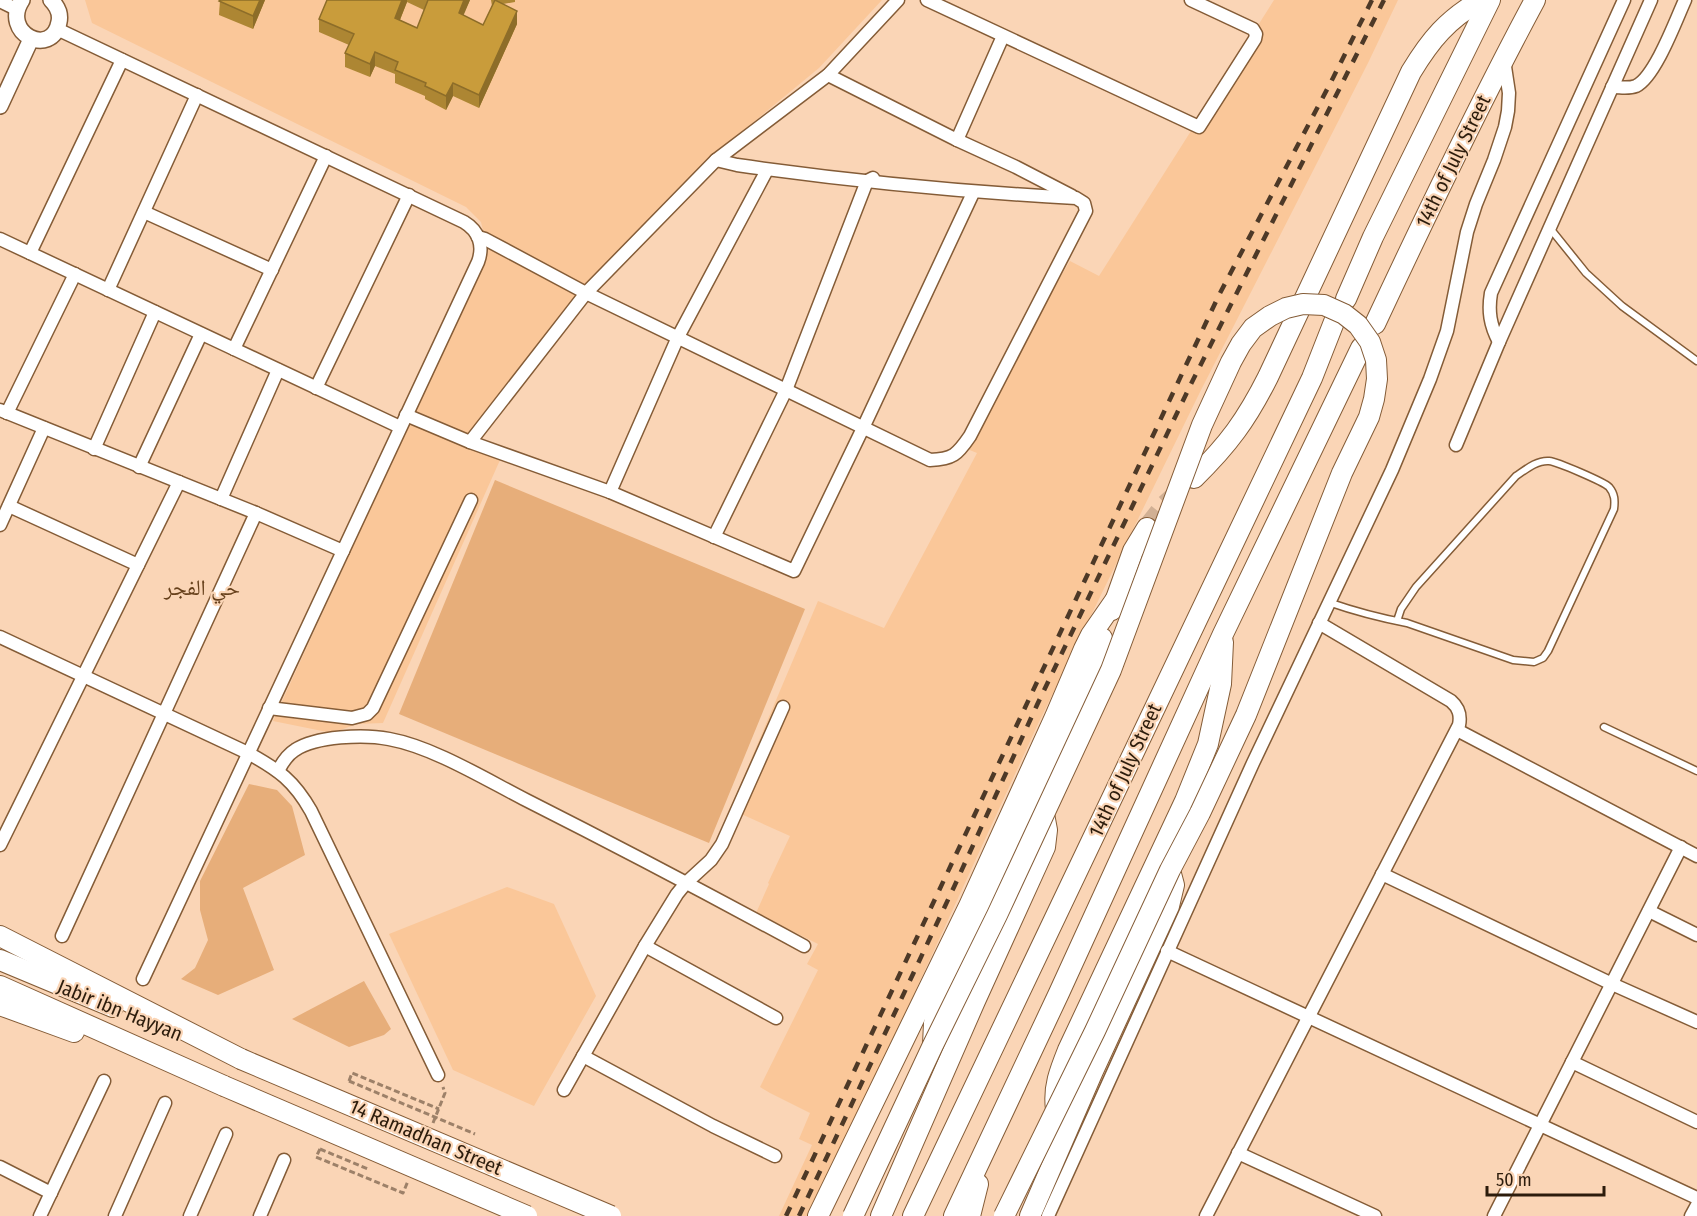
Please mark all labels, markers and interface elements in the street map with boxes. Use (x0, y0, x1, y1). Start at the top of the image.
street label: 14th of July Street (1411, 90, 1496, 231)
district label: حي الفجر (163, 574, 240, 604)
street label: 14th of July Street (1084, 699, 1167, 841)
street label: Jabir ibn Hayyan (54, 974, 186, 1046)
street label: 14 Ramadhan Street (346, 1094, 506, 1180)
scale bar (1487, 1159, 1604, 1197)
text: 50 m (1496, 1169, 1532, 1191)

